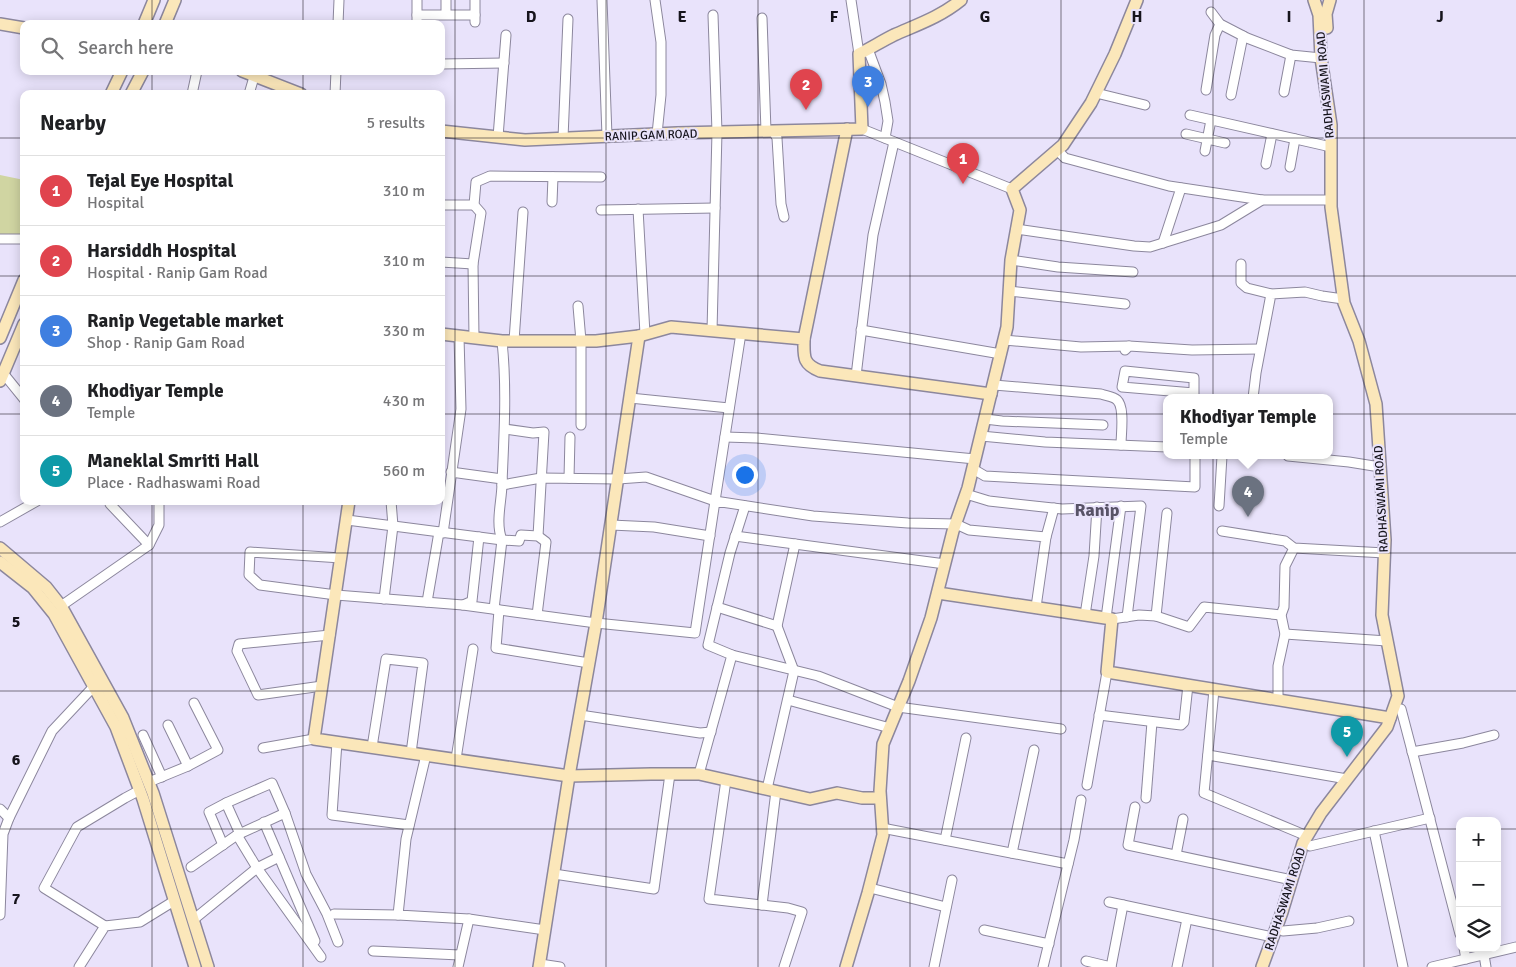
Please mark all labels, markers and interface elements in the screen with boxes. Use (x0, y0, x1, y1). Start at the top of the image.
text: D (526, 7, 537, 27)
text: E (677, 7, 687, 27)
text: F (830, 7, 839, 27)
text: G (980, 7, 990, 27)
text: H (1132, 7, 1142, 27)
text: I (1286, 7, 1292, 27)
text: J (1436, 7, 1444, 27)
search box (20, 20, 445, 75)
street label: RADHASWAMI ROAD (1313, 31, 1338, 139)
icon: search (38, 34, 66, 62)
text: Search here (78, 36, 174, 60)
pin: 3 (852, 66, 884, 107)
pin: 2 (790, 69, 822, 110)
text: Nearby (40, 110, 106, 136)
text: 5 results (366, 113, 425, 133)
street label: RANIP GAM ROAD (604, 126, 698, 145)
pin: 1 (947, 143, 979, 184)
text: Tejal Eye Hospital (87, 169, 234, 193)
text: 1 (52, 181, 60, 201)
text: 310 m (383, 181, 425, 201)
text: Hospital (87, 193, 144, 213)
text: Harsiddh Hospital (87, 239, 236, 263)
text: 2 (52, 251, 60, 271)
text: 310 m (383, 251, 425, 271)
text: Hospital · Ranip Gam Road (87, 263, 268, 283)
text: Ranip Vegetable market (87, 309, 284, 333)
text: 3 (52, 321, 60, 341)
text: 330 m (383, 321, 425, 341)
text: Shop · Ranip Gam Road (87, 333, 245, 353)
text: Khodiyar Temple (87, 379, 224, 403)
text: 4 (52, 391, 60, 411)
text: 430 m (383, 391, 425, 411)
popup (1163, 394, 1333, 459)
text: Temple (87, 403, 135, 423)
text: Khodiyar Temple (1180, 405, 1316, 429)
text: Temple (1180, 429, 1228, 449)
street label: RADHASWAMI ROAD (1371, 445, 1392, 553)
text: Maneklal Smriti Hall (87, 449, 259, 473)
text: 5 (52, 461, 60, 481)
text: 560 m (383, 461, 425, 481)
your location (732, 462, 758, 488)
text: Place · Radhaswami Road (87, 473, 260, 493)
pin: 4 (1232, 476, 1264, 517)
district label: Ranip (1074, 499, 1120, 521)
text: 5 (12, 612, 20, 632)
pin: 5 (1331, 716, 1363, 757)
text: 6 (12, 750, 21, 770)
map controls (1456, 817, 1501, 952)
button: + (1456, 817, 1501, 862)
street label: RADHASWAMI ROAD (1262, 846, 1309, 952)
button: − (1456, 862, 1501, 907)
text: 7 (12, 889, 21, 909)
button: layers (1456, 907, 1501, 952)

